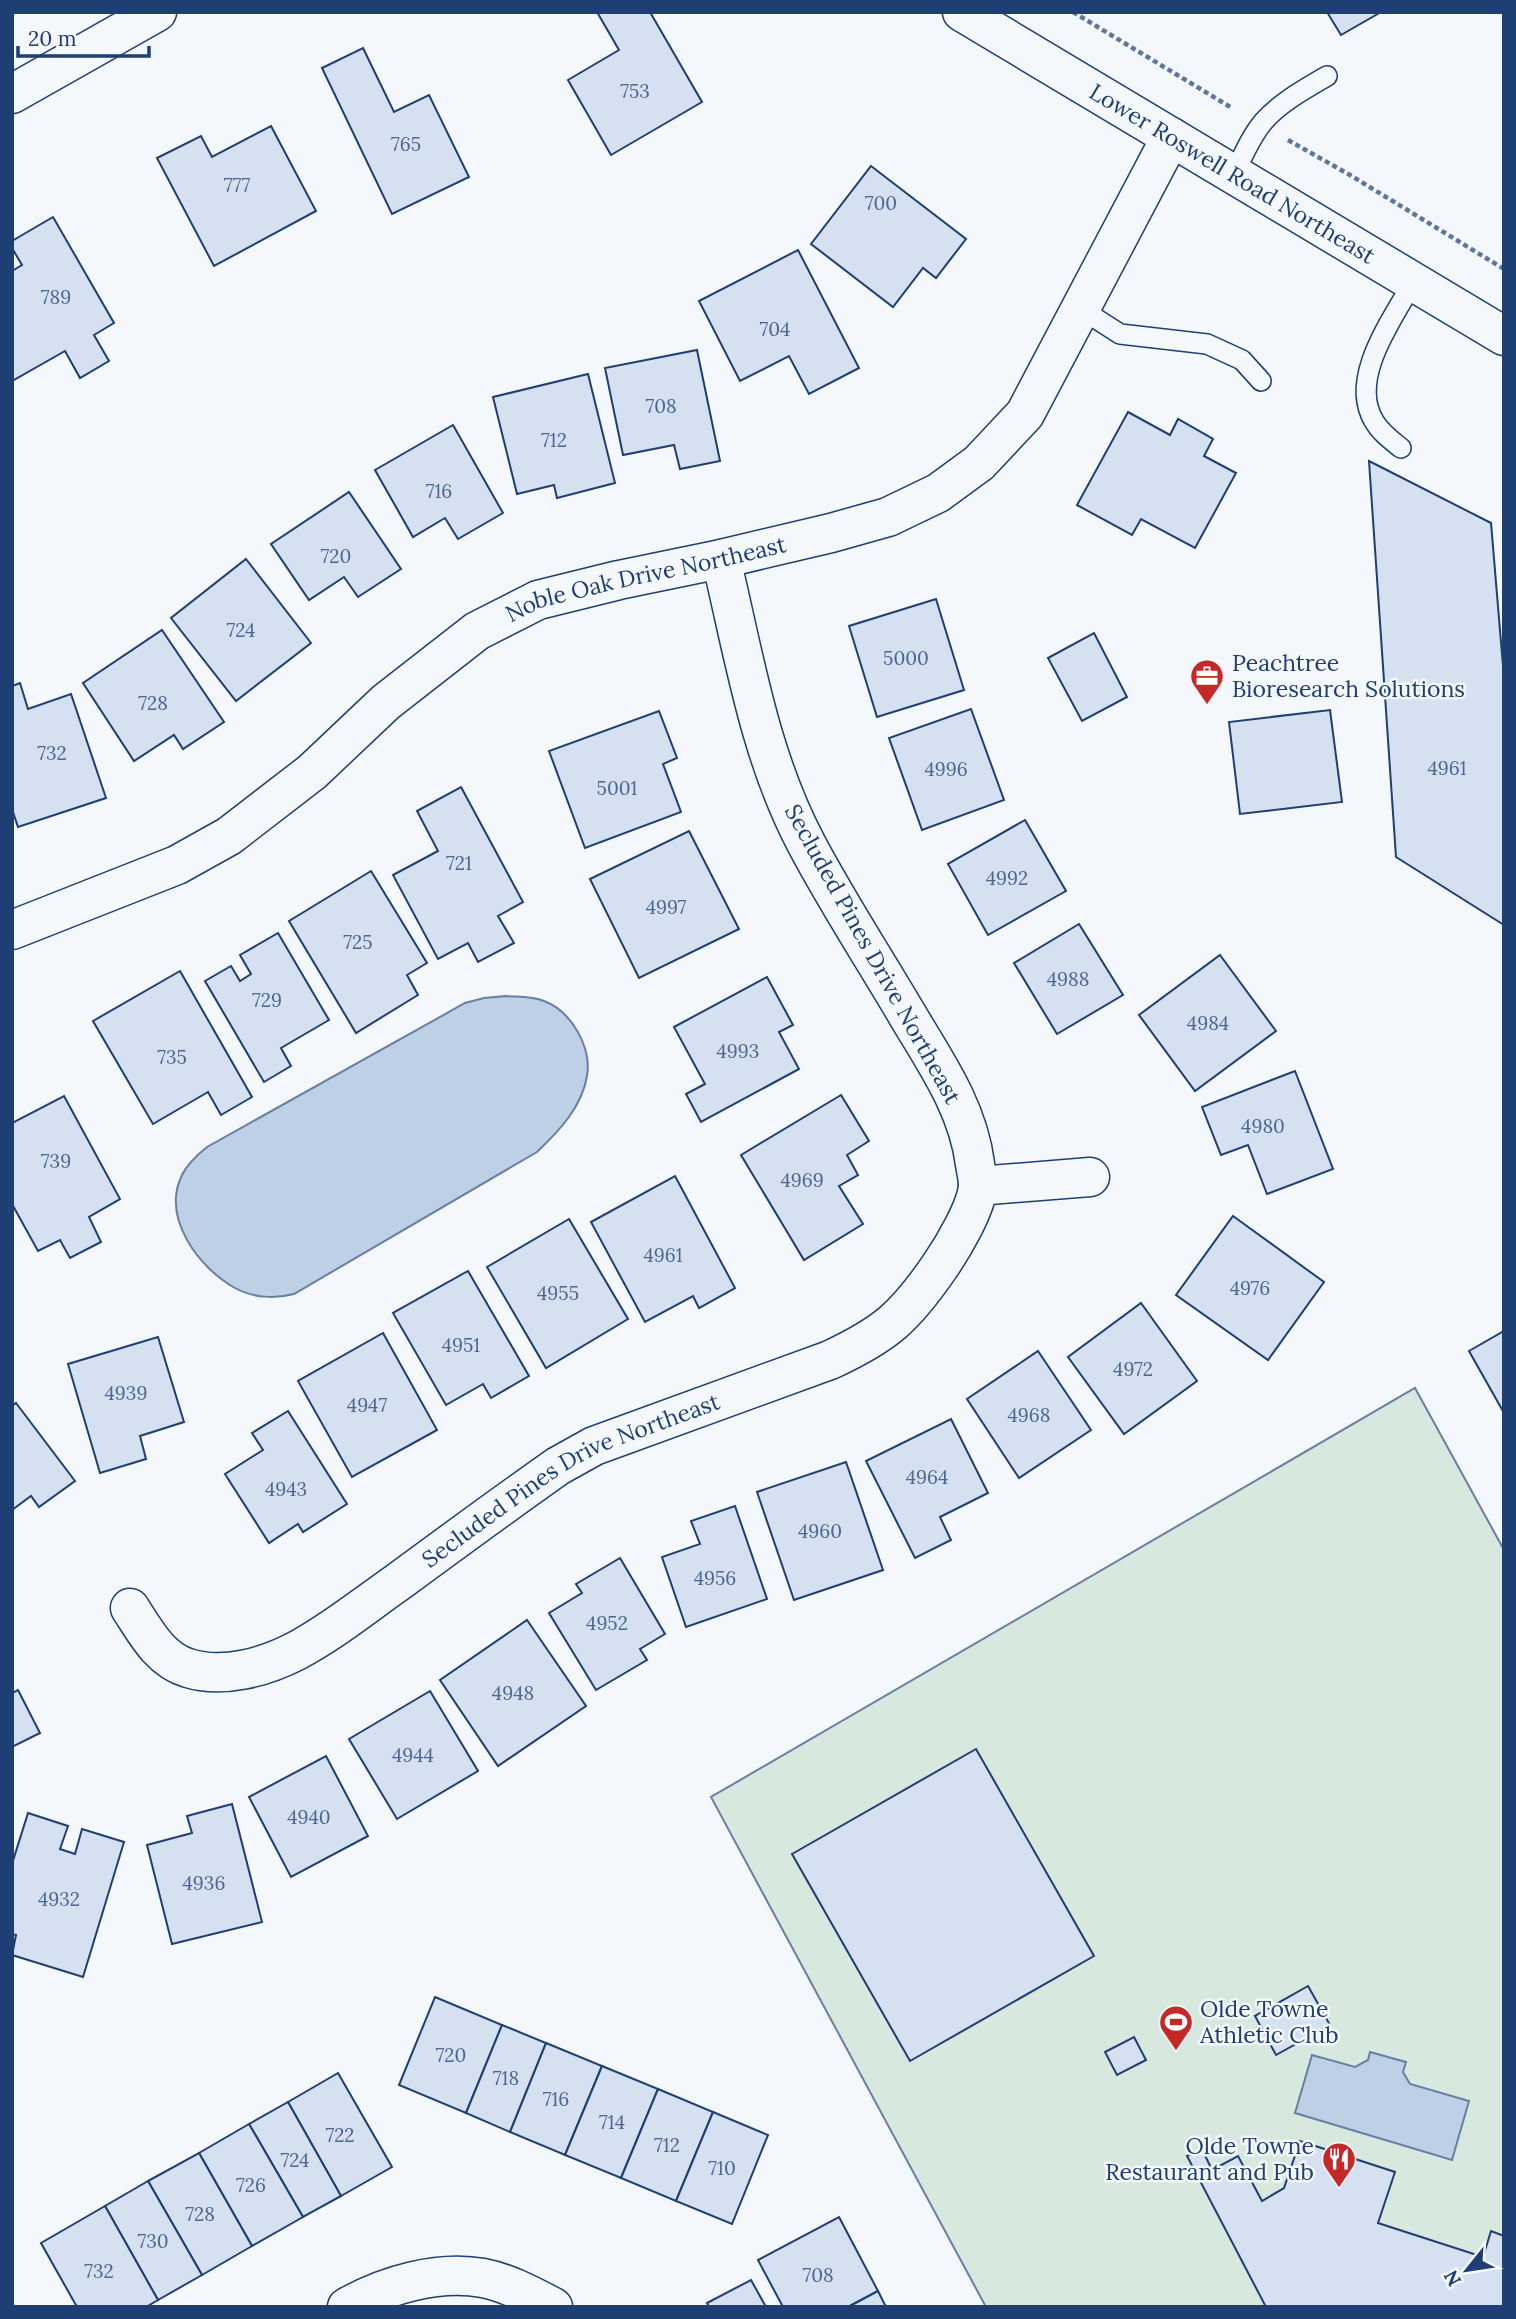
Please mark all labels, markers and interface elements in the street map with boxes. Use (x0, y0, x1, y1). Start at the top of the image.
scale bar (18, 14, 149, 58)
text: 20 m (28, 25, 77, 52)
street label: Lower Roswell Road Northeast (1085, 77, 1381, 270)
house number: 753 (620, 79, 650, 103)
house number: 765 (391, 132, 421, 156)
house number: 777 (224, 173, 250, 197)
house number: 700 (865, 191, 897, 215)
house number: 789 (41, 285, 71, 309)
house number: 704 (760, 317, 790, 341)
house number: 708 (645, 394, 677, 418)
house number: 712 (541, 428, 567, 452)
house number: 716 (426, 479, 452, 503)
street label: Noble Oak Drive Northeast (500, 529, 789, 628)
house number: 720 (321, 544, 351, 568)
house number: 724 (227, 618, 255, 642)
house number: 5000 (883, 646, 929, 670)
place label: Peachtree Bioresearch Solutions (1232, 648, 1465, 703)
office icon: Peachtree Bioresearch Solutions (1188, 657, 1226, 706)
house number: 728 (138, 691, 168, 715)
house number: 732 (37, 741, 67, 765)
house number: 4961 (1427, 756, 1467, 780)
house number: 4996 (924, 757, 968, 781)
house number: 5001 (597, 776, 638, 800)
street label: Secluded Pines Drive Northeast (779, 799, 968, 1109)
house number: 721 (446, 851, 472, 875)
house number: 4992 (986, 866, 1028, 890)
house number: 4997 (646, 895, 687, 919)
house number: 725 (343, 930, 373, 954)
house number: 4988 (1047, 967, 1089, 991)
house number: 729 (252, 988, 282, 1012)
house number: 4984 (1187, 1011, 1229, 1035)
house number: 4993 (717, 1039, 759, 1063)
house number: 735 (157, 1045, 187, 1069)
house number: 4980 (1241, 1114, 1285, 1138)
house number: 739 (41, 1149, 71, 1173)
house number: 4969 (780, 1168, 824, 1192)
house number: 4961 (643, 1243, 683, 1267)
house number: 4976 (1230, 1276, 1270, 1300)
house number: 4955 (537, 1281, 579, 1305)
house number: 4951 (442, 1333, 480, 1357)
house number: 4972 (1113, 1357, 1153, 1381)
house number: 4939 (105, 1381, 147, 1405)
street label: Secluded Pines Drive Northeast (416, 1386, 724, 1574)
house number: 4947 (347, 1393, 387, 1417)
house number: 4968 (1008, 1403, 1050, 1427)
house number: 4964 (906, 1465, 948, 1489)
house number: 4943 (265, 1477, 307, 1501)
house number: 4960 (798, 1519, 842, 1543)
house number: 4956 (694, 1566, 736, 1590)
house number: 4952 (586, 1611, 628, 1635)
house number: 4948 (492, 1681, 534, 1705)
house number: 4944 (392, 1743, 434, 1767)
house number: 4940 (287, 1805, 331, 1829)
house number: 4936 (183, 1871, 225, 1895)
house number: 4932 (38, 1887, 80, 1911)
place label: Olde Towne Athletic Club (1199, 1994, 1339, 2049)
sports icon: Olde Towne Athletic Club (1157, 2003, 1195, 2052)
house number: 720 (436, 2043, 466, 2067)
house number: 718 (493, 2066, 519, 2090)
house number: 716 (543, 2087, 569, 2111)
house number: 714 (599, 2110, 625, 2134)
house number: 722 (325, 2123, 355, 2147)
place label: Olde Towne Restaurant and Pub (1105, 2131, 1314, 2186)
house number: 712 (654, 2133, 680, 2157)
restaurant icon: Olde Towne Restaurant and Pub (1320, 2140, 1358, 2189)
house number: 724 (281, 2148, 309, 2172)
house number: 710 (708, 2156, 736, 2180)
house number: 726 (236, 2173, 266, 2197)
house number: 728 (185, 2202, 215, 2226)
house number: 730 (137, 2229, 169, 2253)
north arrow (1432, 2235, 1502, 2305)
house number: 732 (84, 2259, 114, 2283)
house number: 708 (802, 2263, 834, 2287)
text: N (1438, 2266, 1466, 2291)

